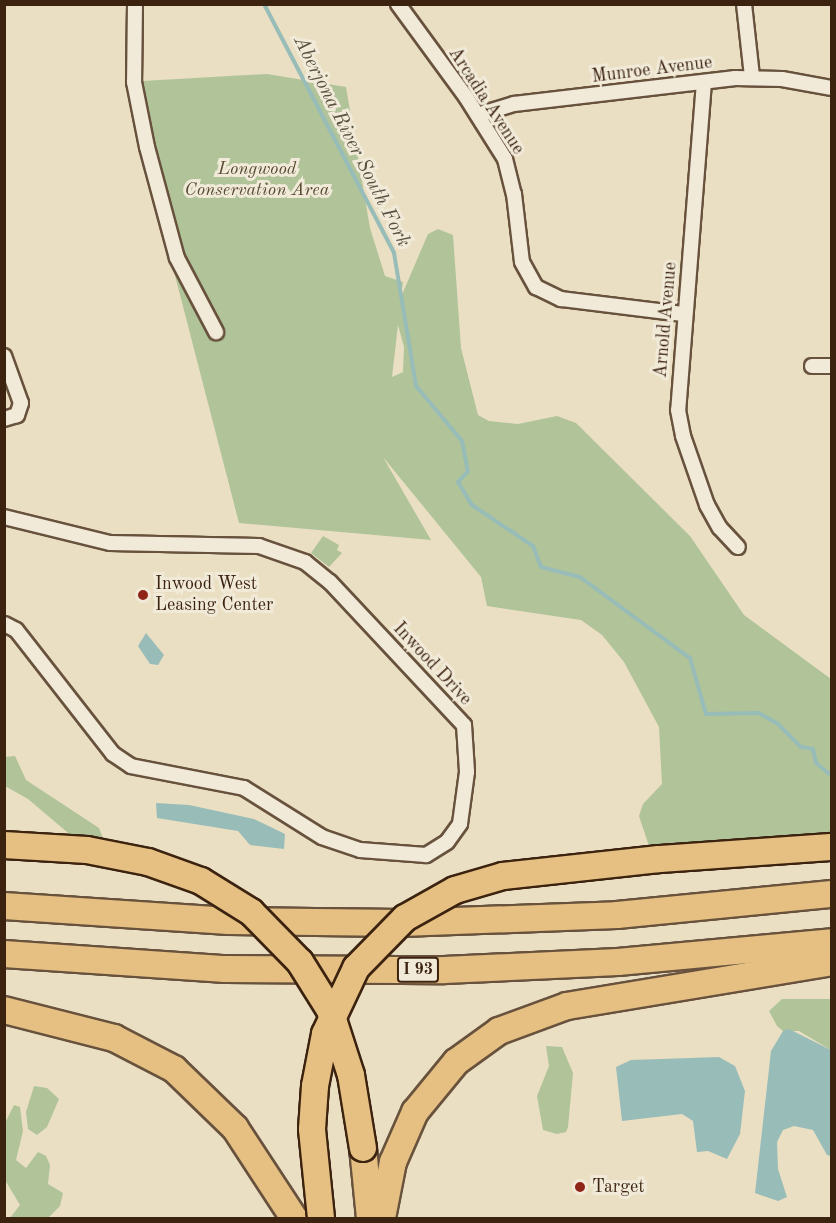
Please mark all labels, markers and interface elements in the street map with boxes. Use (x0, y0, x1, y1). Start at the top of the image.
water label: Aberjona River South Fork (287, 32, 415, 252)
street label: Arcadia Avenue (443, 43, 529, 159)
street label: Munroe Avenue (591, 52, 713, 88)
park label: Longwood Conservation Area (185, 159, 329, 201)
street label: Arnold Avenue (650, 261, 682, 379)
place label: Inwood West Leasing Center (155, 574, 273, 616)
marker: Inwood West Leasing Center (136, 588, 150, 602)
street label: Inwood Drive (388, 618, 476, 710)
road number: I 93 (396, 957, 440, 983)
place label: Target (592, 1176, 644, 1198)
marker: Target (573, 1180, 587, 1194)

